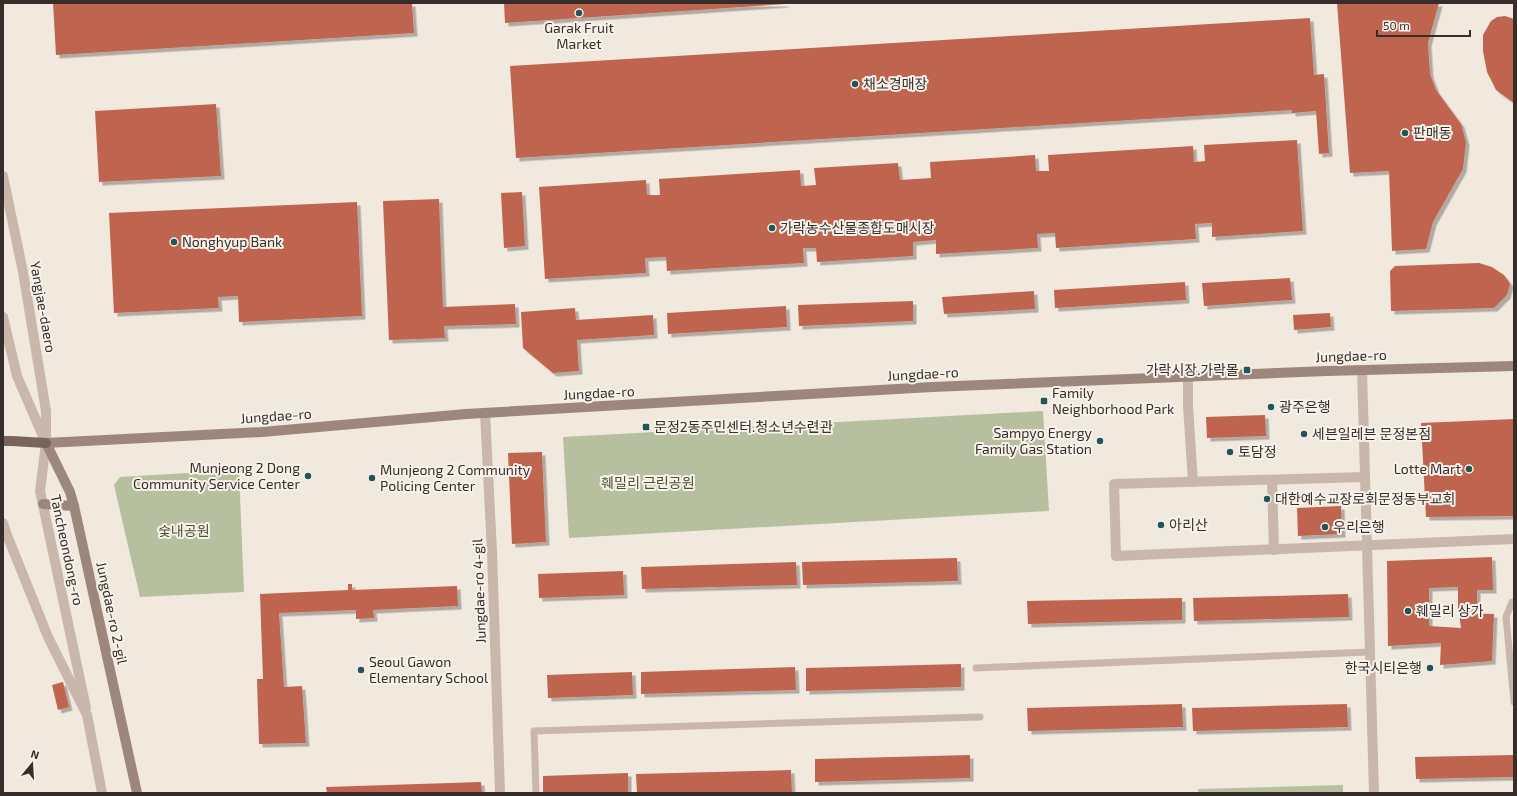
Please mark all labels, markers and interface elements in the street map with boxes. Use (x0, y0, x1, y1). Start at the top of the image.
marker: Garak Fruit Market (574, 8, 584, 18)
scale bar (1377, 12, 1470, 38)
text: 50 m (1383, 18, 1410, 32)
place label: Garak Fruit Market (544, 19, 614, 52)
place label: 채소경매장 (863, 75, 928, 92)
marker: 채소경매장 (850, 79, 860, 89)
place label: 판매동 (1413, 124, 1452, 141)
marker: 판매동 (1400, 128, 1410, 138)
place label: 가락농수산물종합도매시장 (780, 219, 935, 236)
marker: 가락농수산물종합도매시장 (767, 223, 777, 233)
place label: Nonghyup Bank (182, 233, 282, 250)
marker: Nonghyup Bank (169, 237, 179, 247)
street label: Yangjae-daero (27, 260, 60, 354)
street label: Jungdae-ro (1315, 346, 1387, 365)
place label: 가락시장.가락몰 (1146, 361, 1239, 378)
street label: Jungdae-ro (887, 363, 959, 384)
marker: 가락시장.가락몰 (1242, 365, 1252, 375)
street label: Jungdae-ro (563, 382, 635, 403)
place label: Family Neighborhood Park (1052, 384, 1174, 417)
marker: Family Neighborhood Park (1039, 396, 1049, 406)
place label: 광주은행 (1279, 398, 1331, 415)
marker: 광주은행 (1266, 402, 1276, 412)
street label: Jungdae-ro (240, 405, 312, 426)
place label: 문정2동주민센터.청소년수련관 (654, 418, 833, 435)
marker: 문정2동주민센터.청소년수련관 (641, 422, 651, 432)
place label: Sampyo Energy Family Gas Station (975, 424, 1093, 457)
place label: 세븐일레븐 문정본점 (1312, 425, 1431, 442)
marker: 세븐일레븐 문정본점 (1299, 429, 1309, 439)
marker: Sampyo Energy Family Gas Station (1095, 436, 1105, 446)
place label: 토담정 (1238, 443, 1277, 460)
marker: 토담정 (1225, 447, 1235, 457)
place label: Munjeong 2 Dong Community Service Center (133, 459, 300, 492)
place label: Lotte Mart (1394, 460, 1461, 477)
place label: Munjeong 2 Community Policing Center (380, 461, 531, 494)
marker: Lotte Mart (1464, 464, 1474, 474)
marker: Munjeong 2 Dong Community Service Center (303, 471, 313, 481)
marker: Munjeong 2 Community Policing Center (367, 473, 377, 483)
park label: 훼밀리 근린공원 (601, 474, 695, 491)
place label: 대한예수교장로회문정동부교회 (1275, 490, 1455, 507)
street label: Tancheondong-ro (47, 493, 88, 607)
marker: 대한예수교장로회문정동부교회 (1262, 494, 1272, 504)
place label: 아리산 (1169, 516, 1208, 533)
place label: 우리은행 (1333, 518, 1385, 535)
marker: 아리산 (1156, 520, 1166, 530)
park label: 숯내공원 (158, 522, 210, 539)
marker: 우리은행 (1320, 522, 1330, 532)
street label: Jungdae-ro 4-gil (468, 537, 489, 644)
street label: Jungdae-ro 2-gil (93, 560, 132, 666)
place label: 훼밀리 상가 (1416, 602, 1484, 619)
marker: 훼밀리 상가 (1403, 606, 1413, 616)
place label: Seoul Gawon Elementary School (369, 653, 489, 686)
place label: 한국시티은행 (1345, 659, 1422, 676)
marker: 한국시티은행 (1425, 663, 1435, 673)
marker: Seoul Gawon Elementary School (356, 665, 366, 675)
north arrow (12, 744, 52, 784)
text: N (29, 747, 41, 761)

